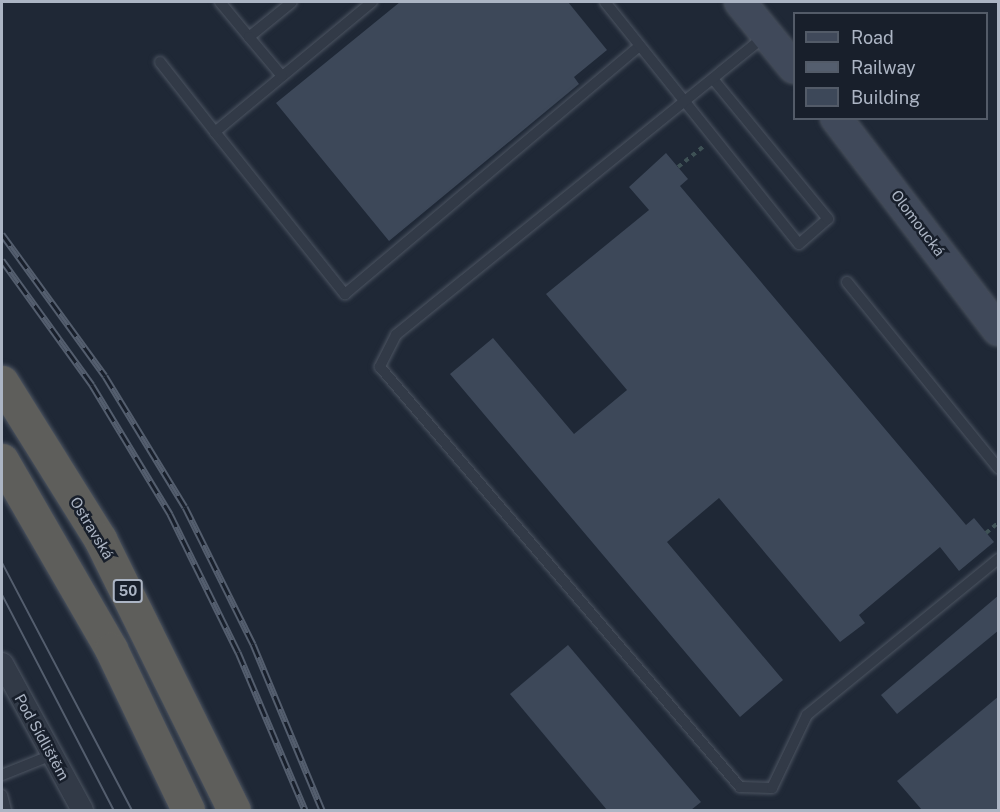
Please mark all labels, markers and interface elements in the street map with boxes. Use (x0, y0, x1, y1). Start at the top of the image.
legend (793, 12, 988, 120)
text: Road (851, 27, 894, 48)
text: Railway (851, 57, 916, 78)
text: Building (851, 87, 920, 108)
street label: Olomoucká (887, 186, 949, 260)
street label: Ostravská (66, 494, 118, 562)
road number: 50 (112, 580, 144, 602)
street label: Pod Sídlištěm (11, 691, 73, 783)

